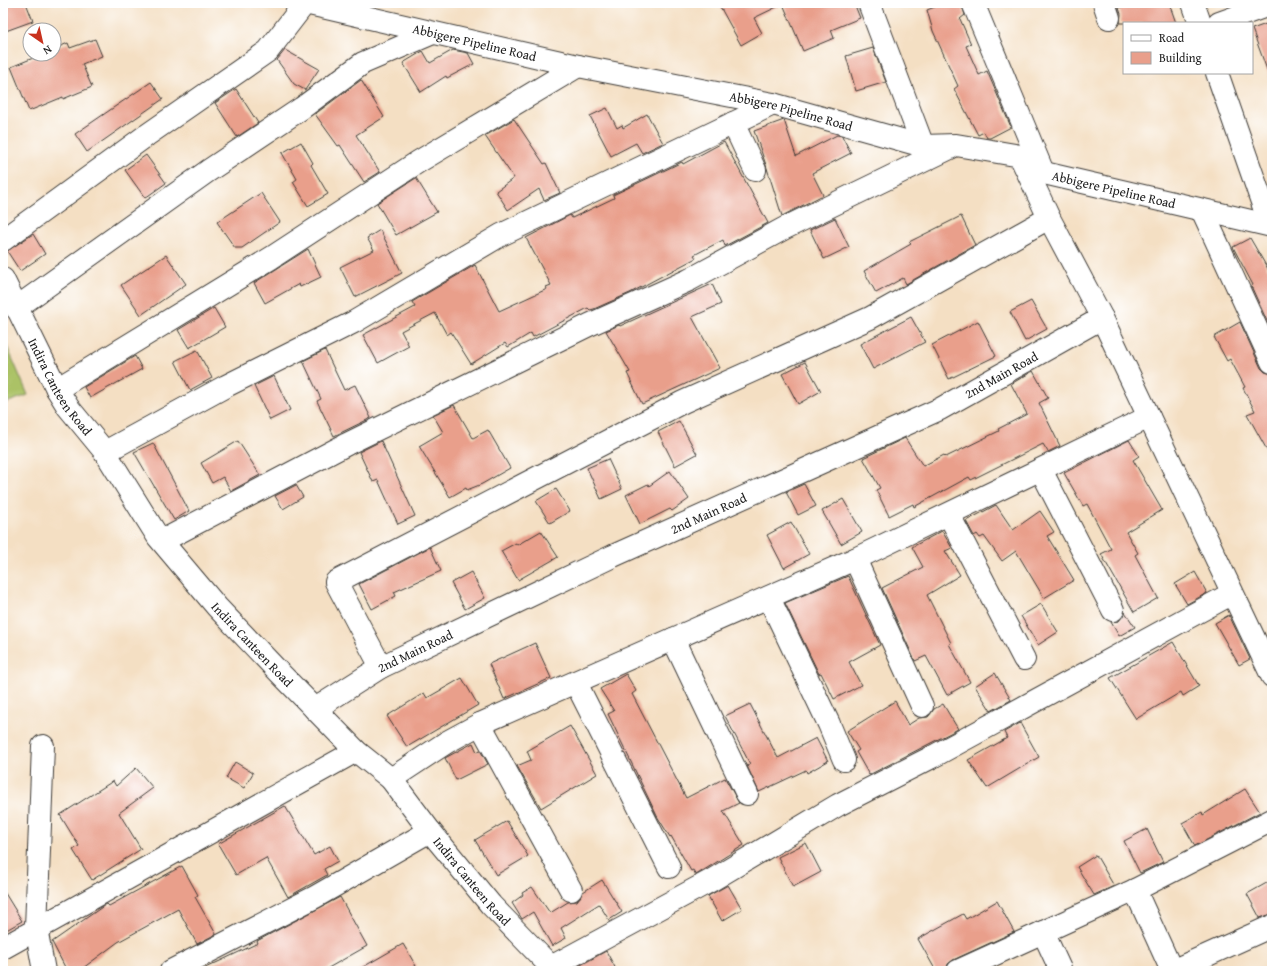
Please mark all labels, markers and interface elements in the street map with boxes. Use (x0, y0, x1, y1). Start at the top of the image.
street label: Abbigere Pipeline Road (411, 19, 538, 66)
north arrow (22, 22, 62, 62)
legend (1123, 22, 1253, 74)
text: Road (1159, 29, 1185, 46)
text: N (40, 42, 55, 59)
text: Building (1159, 49, 1202, 66)
street label: Abbigere Pipeline Road (728, 87, 855, 136)
street label: Abbigere Pipeline Road (1050, 166, 1178, 213)
street label: Indira Canteen Road (23, 335, 96, 440)
street label: 2nd Main Road (961, 347, 1041, 403)
street label: 2nd Main Road (668, 488, 750, 539)
street label: Indira Canteen Road (207, 598, 297, 691)
street label: 2nd Main Road (375, 625, 456, 677)
street label: Indira Canteen Road (429, 833, 515, 930)

